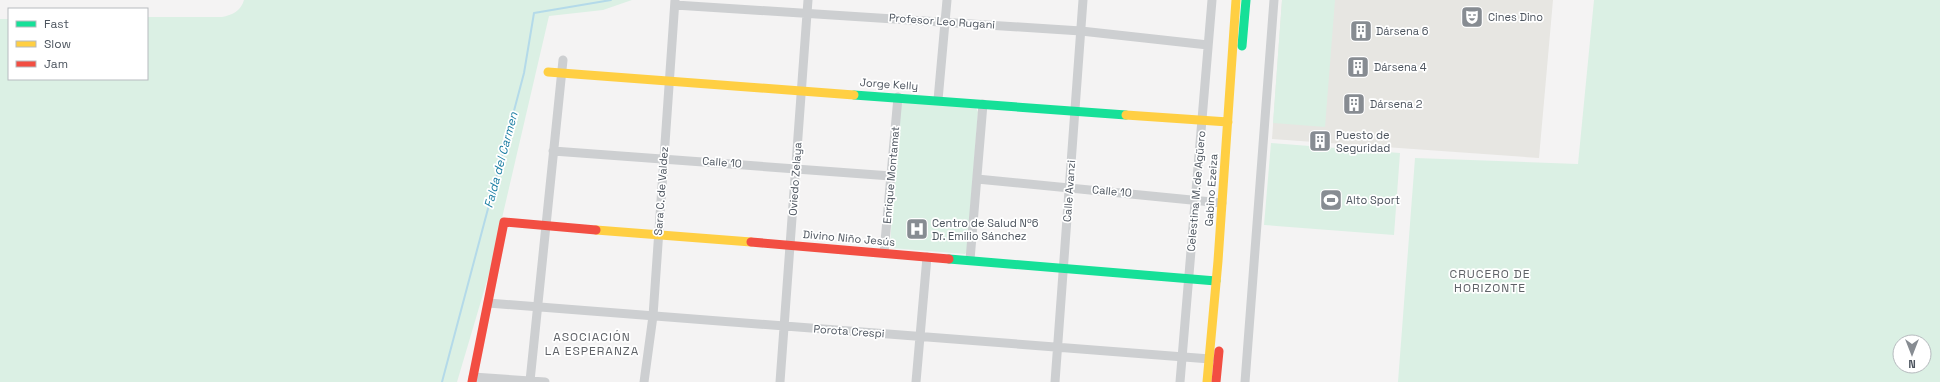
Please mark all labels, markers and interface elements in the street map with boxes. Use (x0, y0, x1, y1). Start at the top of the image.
theatre icon: Cines Dino (1459, 4, 1485, 30)
legend (8, 8, 148, 80)
street label: Profesor Leo Rugani (888, 10, 996, 32)
place label: Cines Dino (1488, 10, 1543, 24)
text: Fast (44, 16, 69, 32)
building icon: Dársena 6 (1348, 18, 1374, 44)
place label: Dársena 6 (1376, 24, 1429, 38)
text: Slow (44, 36, 71, 52)
building icon: Dársena 4 (1345, 54, 1371, 80)
text: Jam (44, 56, 68, 72)
place label: Dársena 4 (1374, 60, 1427, 74)
street label: Jorge Kelly (859, 75, 919, 93)
building icon: Dársena 2 (1341, 91, 1367, 117)
place label: Dársena 2 (1370, 97, 1423, 111)
water label: Falda del Carmen (480, 110, 522, 210)
street label: Enrique Montamat (880, 126, 902, 224)
building icon: Puesto de Seguridad (1307, 128, 1333, 154)
place label: Puesto de Seguridad (1336, 128, 1390, 155)
street label: Celestina M. de Agüero (1184, 130, 1208, 252)
street label: Oviedo Zelaya (785, 141, 805, 216)
street label: Sara C. de Valdez (651, 146, 671, 236)
street label: Gabino Ezeiza (1201, 153, 1221, 227)
street label: Calle 10 (702, 154, 742, 170)
street label: Calle Avanzi (1060, 159, 1078, 222)
street label: Calle 10 (1092, 182, 1132, 200)
sports icon: Alto Sport (1318, 187, 1344, 213)
place label: Alto Sport (1346, 193, 1400, 207)
hospital icon: Centro de Salud Nº6 Dr. Emilio Sánchez (904, 216, 930, 242)
place label: Centro de Salud Nº6 Dr. Emilio Sánchez (932, 216, 1039, 243)
street label: Divino Niño Jesús (802, 227, 896, 249)
district label: CRUCERO DE HORIZONTE (1449, 266, 1531, 296)
street label: Porota Crespi (813, 322, 885, 340)
district label: ASOCIACIÓN LA ESPERANZA (545, 329, 639, 359)
north arrow (1892, 334, 1932, 374)
text: N (1908, 357, 1916, 371)

